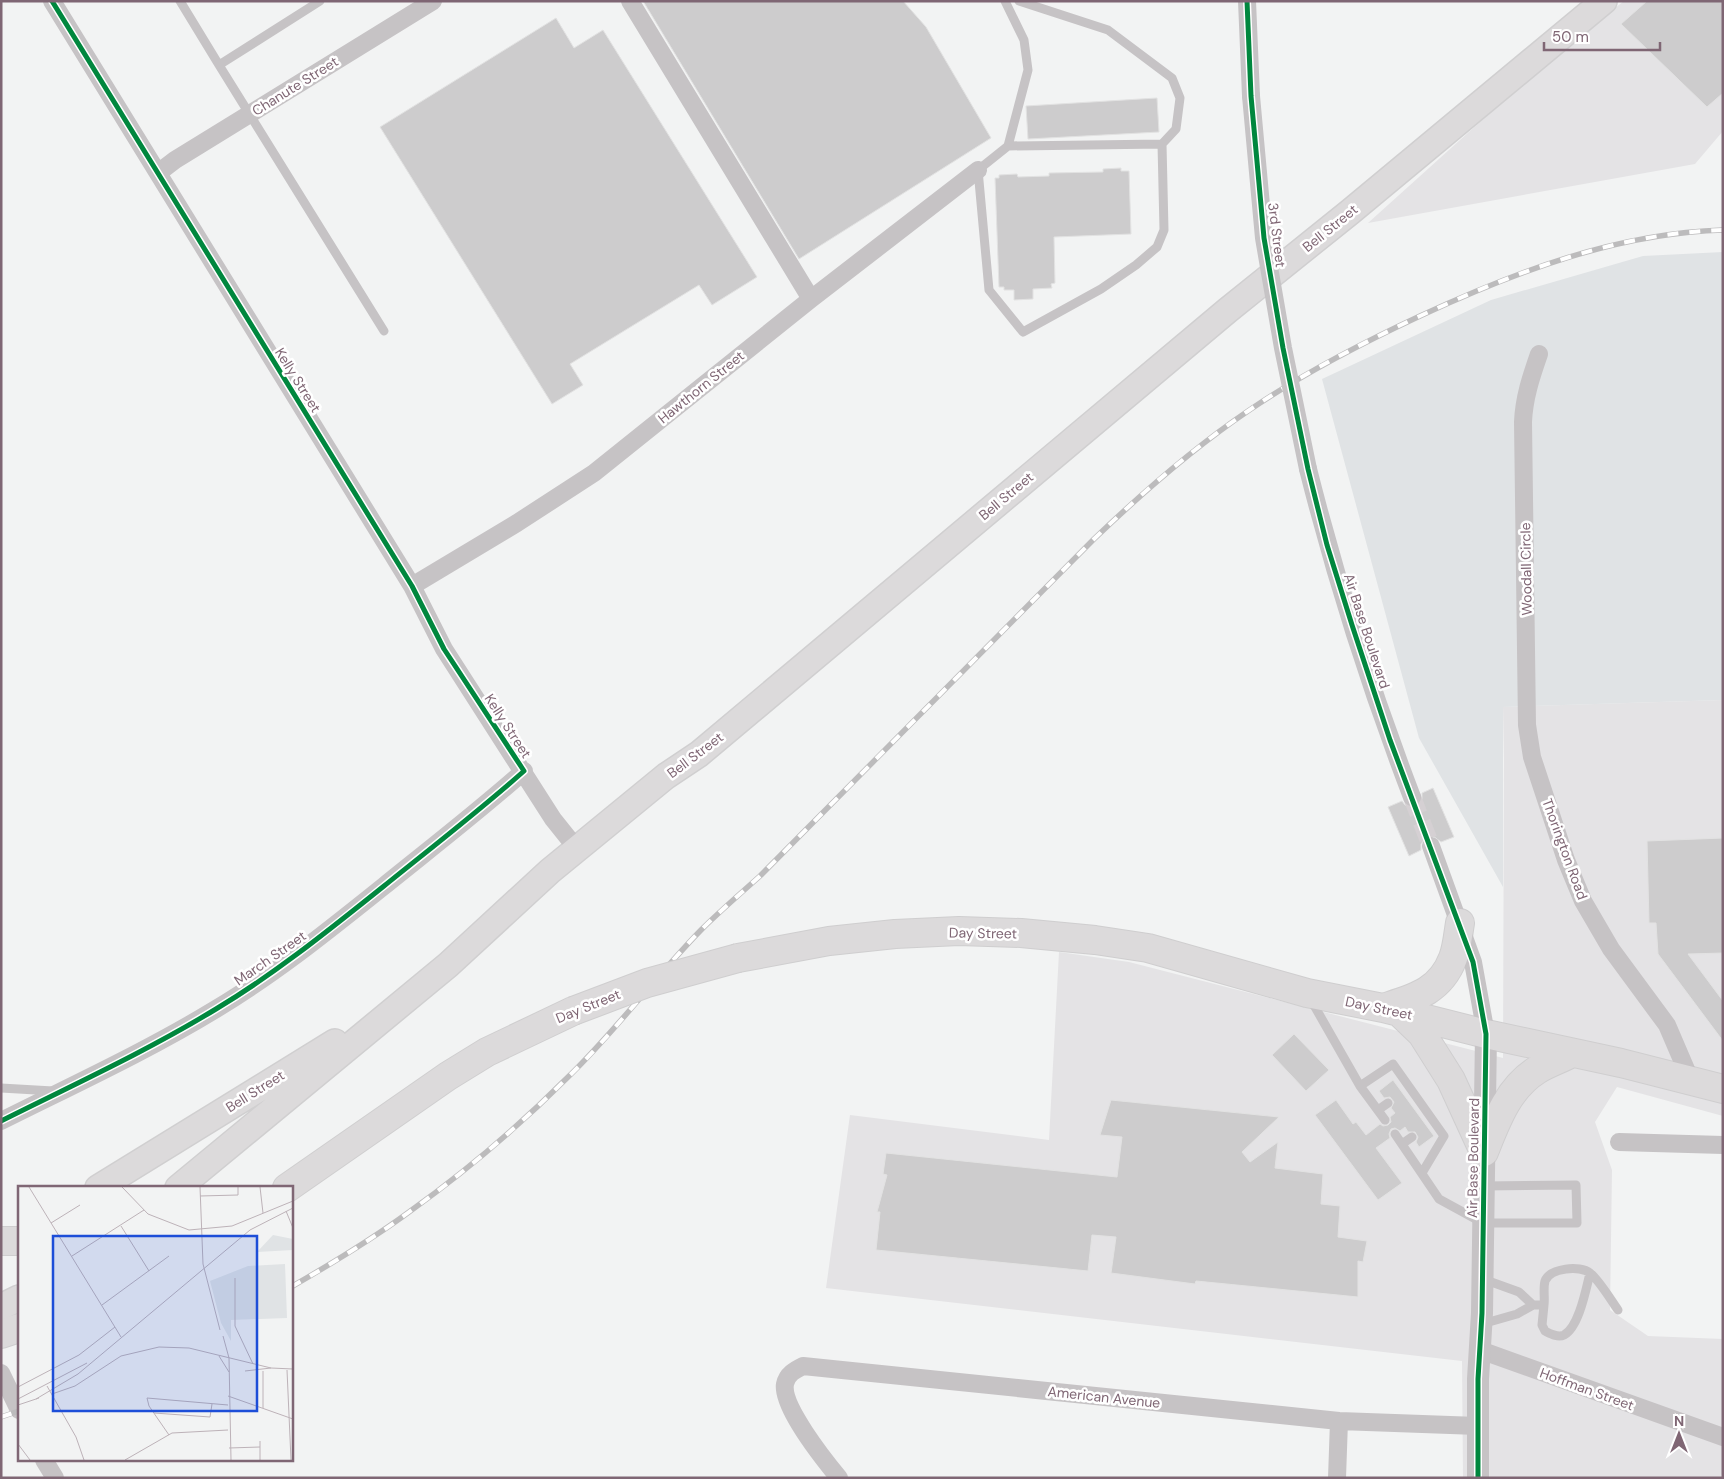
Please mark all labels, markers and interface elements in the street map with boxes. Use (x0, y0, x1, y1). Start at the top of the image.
scale bar (1544, 20, 1660, 52)
text: 50 m (1552, 27, 1589, 47)
street label: Chanute Street (249, 52, 341, 120)
street label: Bell Street (1299, 200, 1361, 256)
street label: 3rd Street (1264, 201, 1290, 269)
street label: Kelly Street (271, 344, 325, 416)
street label: Hawthorn Street (654, 347, 748, 427)
street label: Bell Street (975, 468, 1037, 524)
street label: Woodall Circle (1516, 522, 1536, 616)
street label: Air Base Boulevard (1340, 571, 1394, 691)
street label: Kelly Street (481, 690, 535, 762)
street label: Bell Street (663, 728, 727, 782)
street label: Thorington Road (1538, 796, 1592, 902)
street label: Day Street (949, 923, 1017, 943)
street label: March Street (231, 927, 309, 989)
street label: Day Street (553, 985, 623, 1027)
street label: Day Street (1344, 992, 1414, 1024)
street label: Bell Street (222, 1066, 288, 1116)
street label: Air Base Boulevard (1463, 1098, 1483, 1218)
inset map (18, 1186, 292, 1462)
street label: Hoffman Street (1537, 1364, 1637, 1414)
street label: American Avenue (1047, 1382, 1161, 1412)
north arrow (1654, 1409, 1704, 1459)
text: N (1674, 1412, 1684, 1430)

